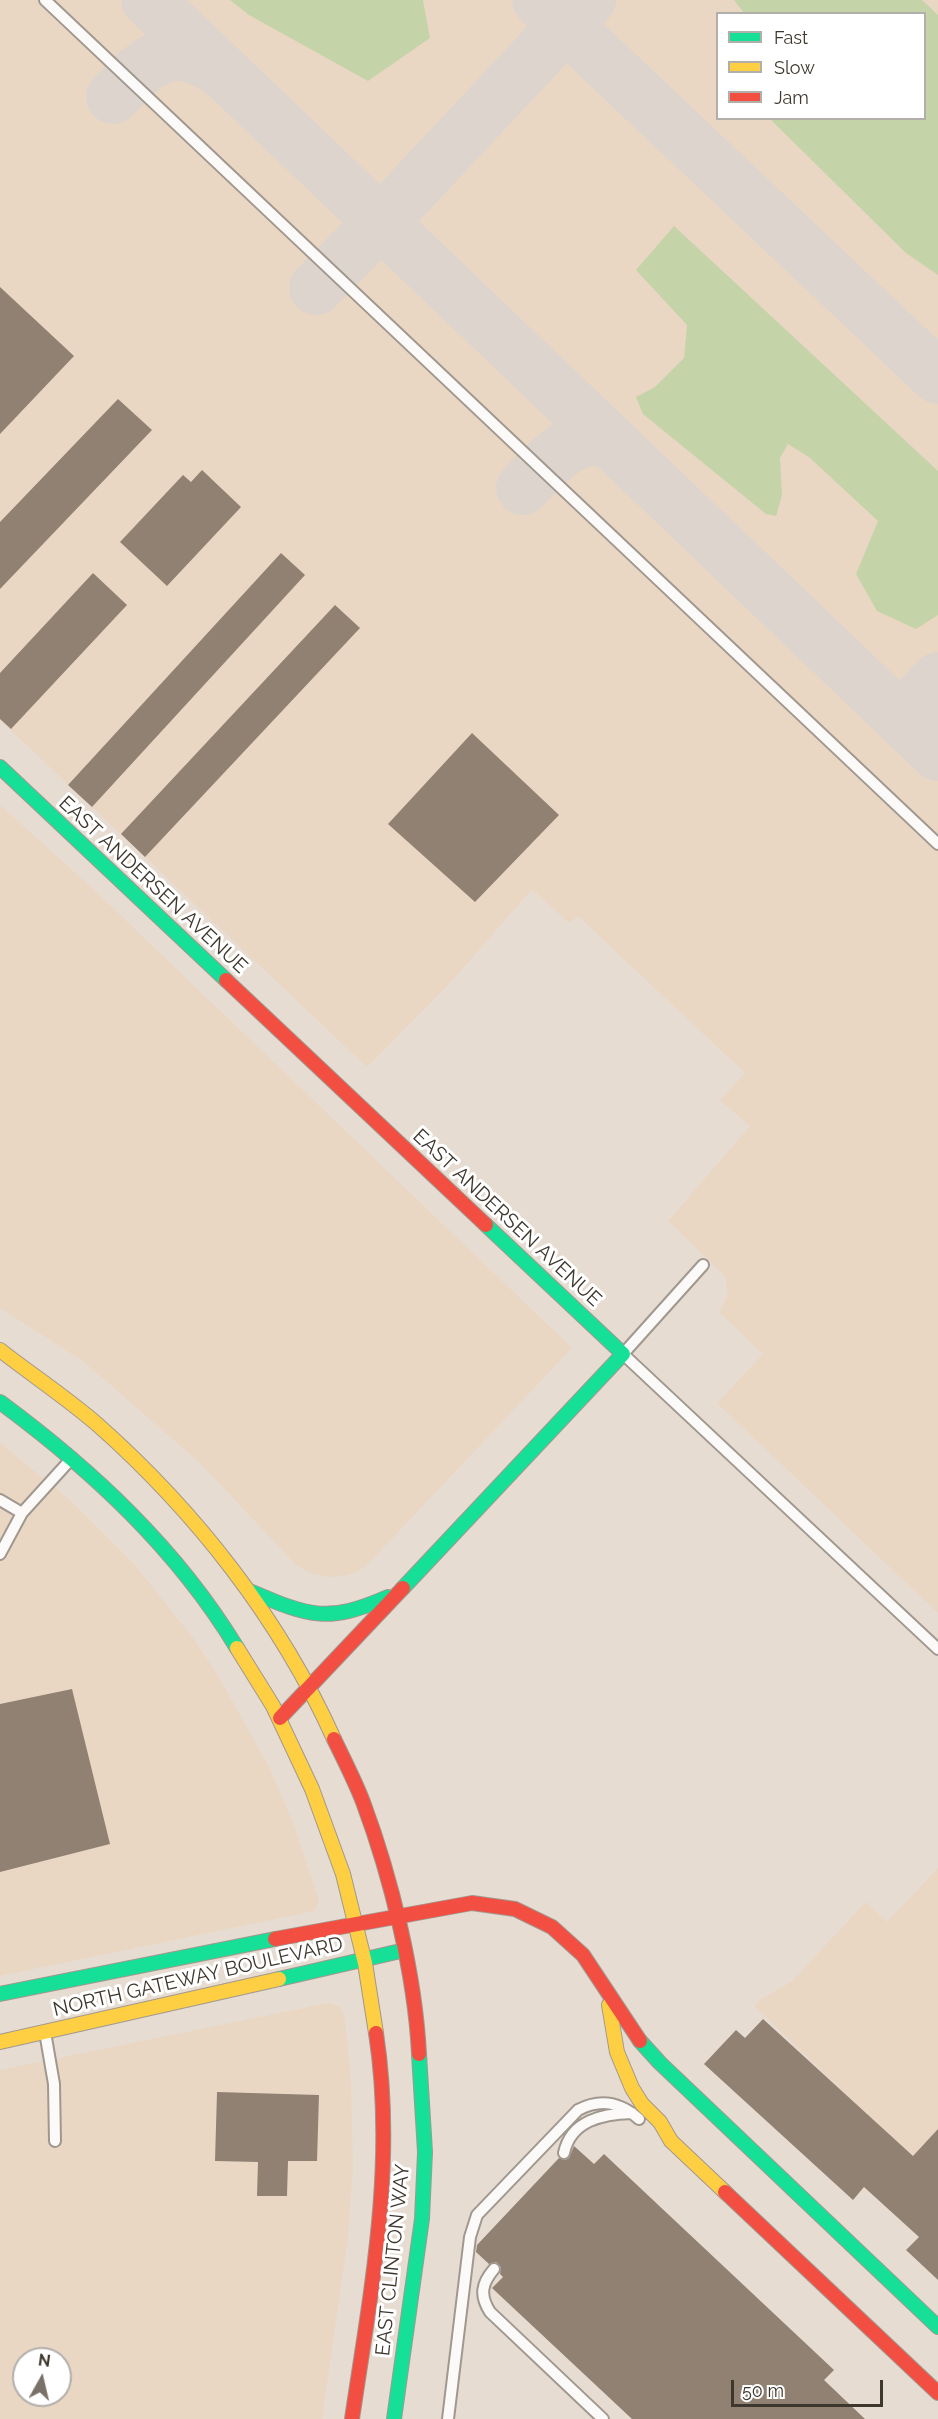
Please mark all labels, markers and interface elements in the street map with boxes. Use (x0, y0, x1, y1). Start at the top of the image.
legend (716, 12, 926, 120)
text: Fast (774, 27, 808, 48)
text: Slow (774, 57, 815, 78)
text: Jam (774, 87, 809, 108)
street label: EAST ANDERSEN AVENUE (54, 791, 252, 979)
street label: EAST ANDERSEN AVENUE (408, 1124, 606, 1312)
street label: NORTH GATEWAY BOULEVARD (51, 1932, 345, 2022)
street label: EAST CLINTON WAY (371, 2163, 415, 2357)
north arrow (12, 2347, 72, 2407)
text: N (37, 2350, 52, 2371)
scale bar (734, 2368, 886, 2406)
text: 50 m (742, 2380, 784, 2401)

